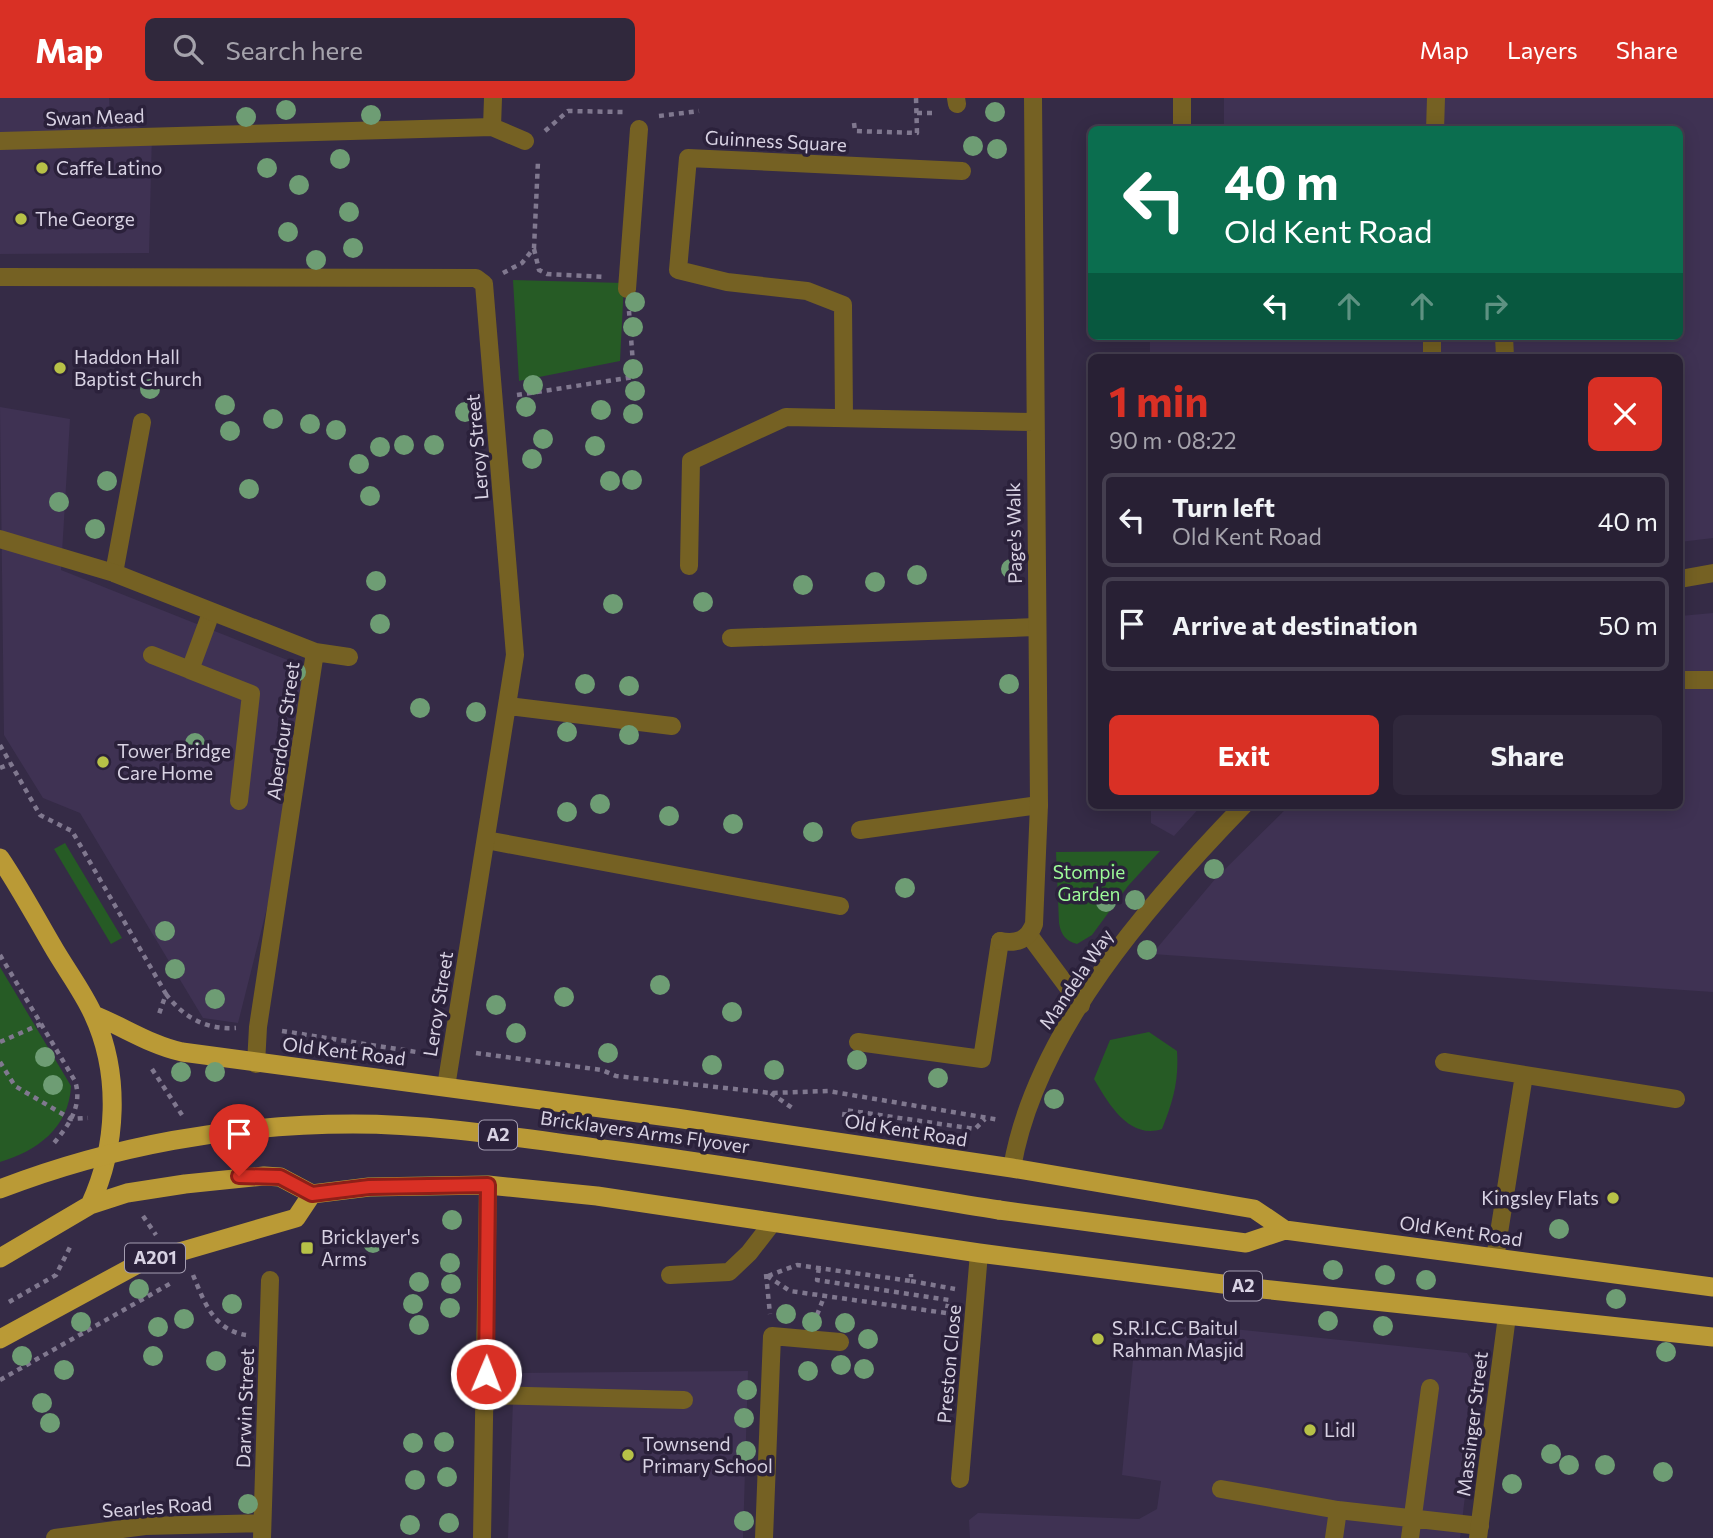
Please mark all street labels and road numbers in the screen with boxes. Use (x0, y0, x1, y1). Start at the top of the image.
street label: Swan Mead (45, 103, 145, 130)
street label: Guinness Square (704, 125, 848, 156)
street label: Leroy Street (460, 393, 493, 501)
street label: Page's Walk (1001, 482, 1026, 584)
street label: Aberdour Street (261, 660, 304, 802)
street label: Mandela Way (1034, 924, 1118, 1033)
street label: Leroy Street (418, 949, 457, 1058)
street label: Old Kent Road (281, 1032, 407, 1069)
street label: Bricklayers Arms Flyover (539, 1105, 751, 1158)
street label: Old Kent Road (843, 1108, 969, 1151)
road number: A2 (479, 1120, 517, 1150)
street label: Old Kent Road (1398, 1211, 1524, 1251)
road number: A201 (125, 1244, 185, 1273)
road number: A2 (1224, 1272, 1262, 1301)
street label: Preston Close (932, 1304, 965, 1424)
street label: Darwin Street (231, 1347, 258, 1468)
street label: Massinger Street (1451, 1350, 1492, 1498)
street label: Searles Road (101, 1491, 213, 1522)

